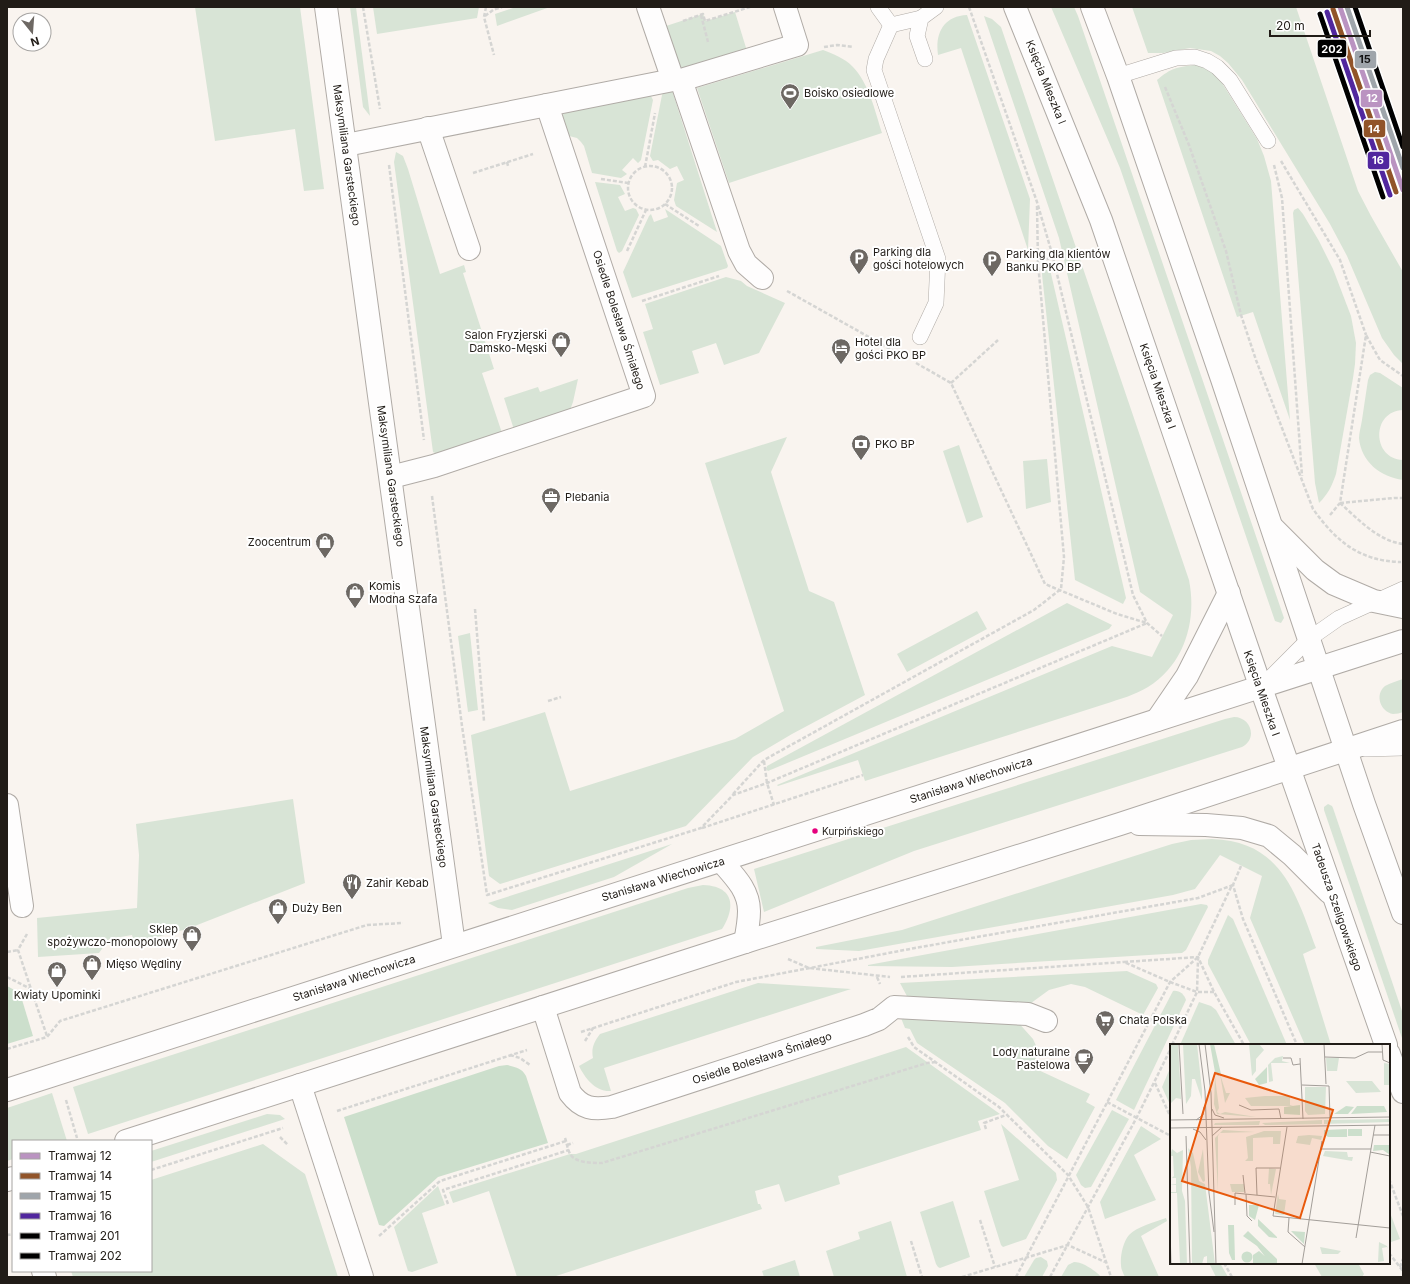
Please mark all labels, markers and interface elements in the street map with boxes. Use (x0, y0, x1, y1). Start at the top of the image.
north arrow (12, 12, 52, 52)
scale bar (1270, 12, 1370, 38)
text: 20 m (1276, 18, 1305, 33)
text: N (29, 34, 41, 49)
street label: Księcia Mieszka I (1023, 38, 1069, 126)
line badge: 202 (1317, 39, 1347, 58)
text: 202 (1321, 42, 1343, 56)
line badge: 15 (1354, 50, 1377, 69)
text: 15 (1359, 52, 1371, 66)
sports icon: Boisko osiedlowe (779, 82, 801, 110)
street label: Maksymiliana Garsteckiego (330, 83, 364, 227)
place label: Boisko osiedlowe (804, 86, 894, 100)
line badge: 12 (1360, 89, 1383, 108)
text: 12 (1366, 91, 1378, 105)
line badge: 14 (1363, 119, 1386, 138)
text: 14 (1368, 122, 1380, 136)
line badge: 16 (1367, 151, 1390, 170)
text: 16 (1372, 153, 1384, 167)
place label: Parking dla gości hotelowych (873, 245, 964, 272)
parking icon: Parking dla gości hotelowych (848, 247, 870, 275)
place label: Parking dla klientów Banku PKO BP (1006, 247, 1110, 274)
street label: Osiedle Bolesława Śmiałego (590, 248, 648, 392)
parking icon: Parking dla klientów Banku PKO BP (981, 249, 1003, 277)
place label: Salon Fryzjerski Damsko-Męski (464, 328, 547, 355)
shop icon: Salon Fryzjerski Damsko-Męski (550, 330, 572, 358)
place label: Hotel dla gości PKO BP (855, 335, 926, 362)
hotel icon: Hotel dla gości PKO BP (830, 337, 852, 365)
street label: Księcia Mieszka I (1137, 341, 1179, 431)
street label: Maksymiliana Garsteckiego (374, 404, 408, 548)
bank icon: PKO BP (850, 433, 872, 461)
place label: PKO BP (875, 437, 915, 451)
office icon: Plebania (540, 486, 562, 514)
place label: Plebania (565, 490, 609, 504)
shop icon: Zoocentrum (314, 531, 336, 559)
place label: Zoocentrum (248, 535, 311, 549)
place label: Komis Modna Szafa (369, 579, 437, 606)
shop icon: Komis Modna Szafa (344, 581, 366, 609)
street label: Księcia Mieszka I (1241, 648, 1283, 738)
street label: Maksymiliana Garsteckiego (417, 725, 451, 869)
street label: Stanisława Wiechowicza (908, 754, 1034, 806)
place label: Kurpińskiego (822, 825, 884, 837)
marker: Kurpińskiego (810, 826, 820, 836)
street label: Tadeusza Szeligowskiego (1309, 841, 1366, 973)
street label: Stanisława Wiechowicza (600, 854, 726, 904)
restaurant icon: Zahir Kebab (341, 872, 363, 900)
place label: Zahir Kebab (366, 876, 429, 890)
shop icon: Duży Ben (267, 897, 289, 925)
place label: Duży Ben (292, 901, 342, 915)
place label: Sklep spożywczo-monopolowy (47, 922, 178, 949)
shop icon: Sklep spożywczo-monopolowy (181, 924, 203, 952)
street label: Stanisława Wiechowicza (291, 952, 417, 1004)
shop icon: Mięso Wędliny (81, 953, 103, 981)
place label: Mięso Wędliny (106, 957, 182, 971)
shop icon: Kwiaty Upominki (46, 960, 68, 988)
place label: Kwiaty Upominki (14, 988, 100, 1002)
supermarket icon: Chata Polska (1094, 1009, 1116, 1037)
place label: Chata Polska (1119, 1013, 1187, 1027)
street label: Osiedle Bolesława Śmiałego (690, 1029, 834, 1087)
inset map (1170, 1044, 1390, 1264)
place label: Lody naturalne Pastelowa (992, 1045, 1070, 1072)
cafe icon: Lody naturalne Pastelowa (1073, 1047, 1095, 1075)
legend (12, 1140, 152, 1272)
text: Tramwaj 12 (48, 1148, 112, 1163)
text: Tramwaj 14 (48, 1168, 113, 1183)
text: Tramwaj 15 (48, 1188, 112, 1203)
text: Tramwaj 16 (48, 1208, 112, 1223)
text: Tramwaj 201 (48, 1228, 119, 1243)
text: Tramwaj 202 (48, 1248, 122, 1263)

